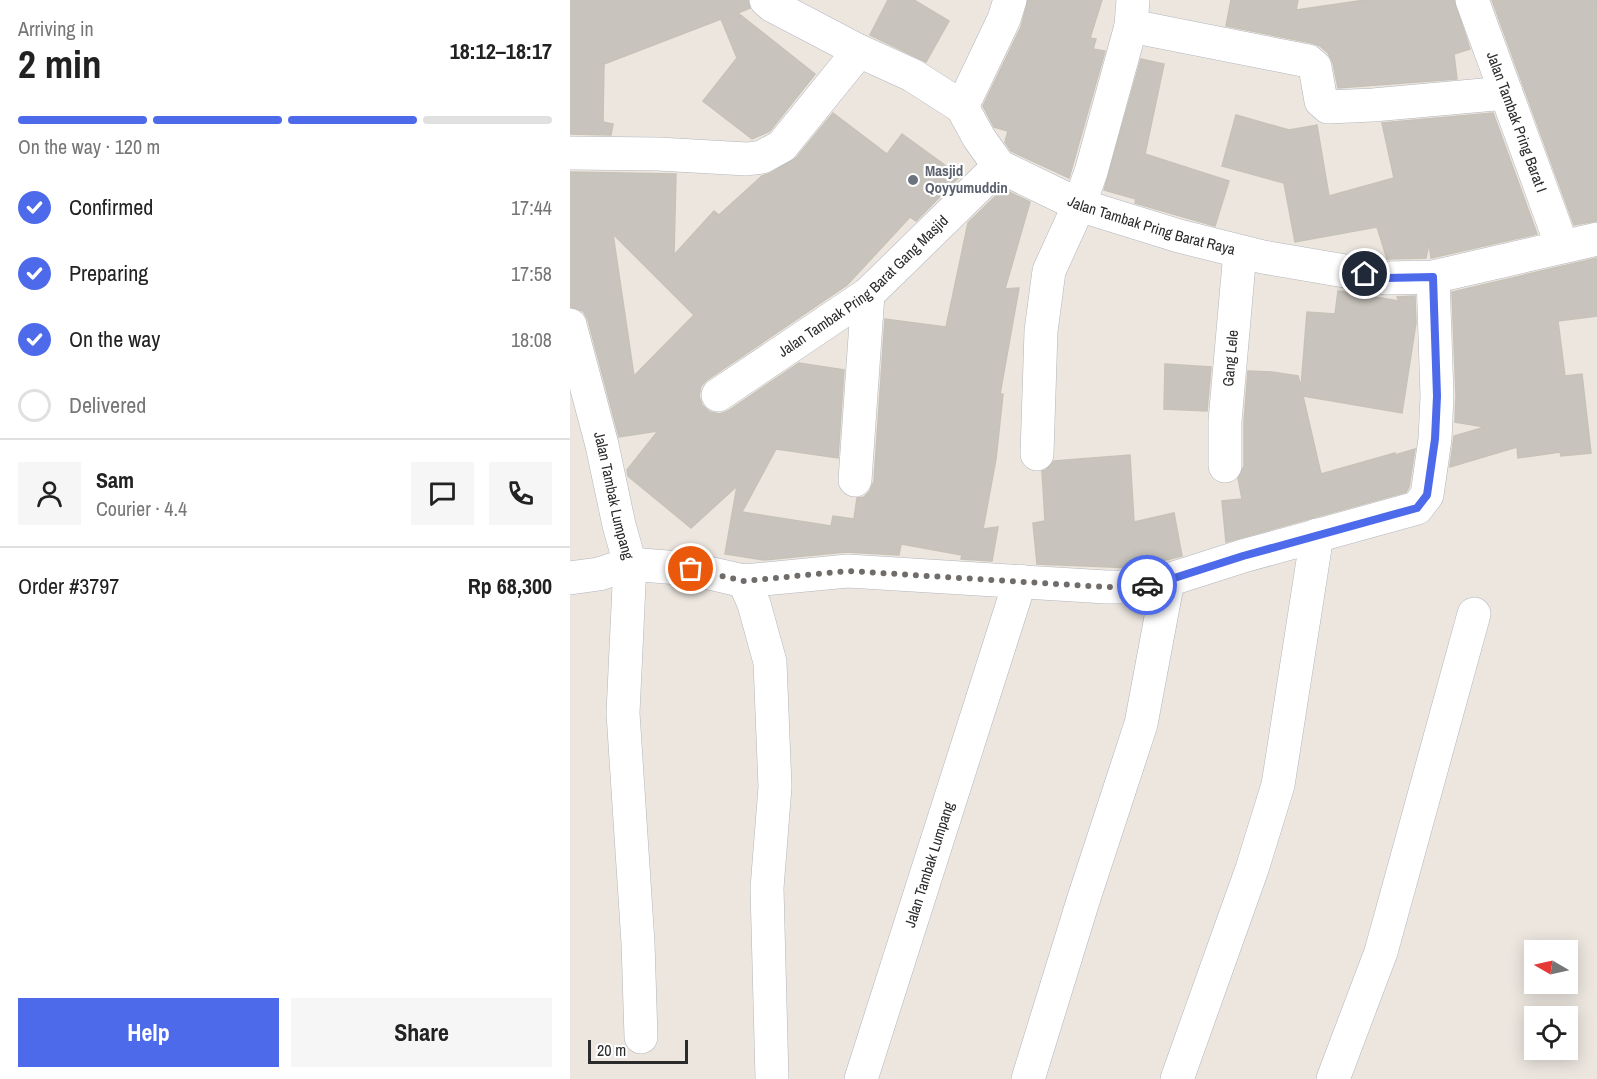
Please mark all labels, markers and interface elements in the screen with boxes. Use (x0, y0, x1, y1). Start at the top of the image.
text: Arriving in (18, 15, 94, 42)
text: 18:12–18:17 (450, 36, 552, 66)
text: 2 min (18, 38, 102, 90)
street label: Jalan Tambak Pring Barat I (1482, 49, 1553, 195)
text: On the way · 120 m (18, 133, 160, 160)
place label: Masjid Qoyyumuddin (925, 160, 1008, 198)
marker: Masjid Qoyyumuddin (906, 173, 920, 187)
street label: Jalan Tambak Pring Barat Raya (1064, 190, 1238, 260)
icon: check (18, 191, 51, 224)
text: Confirmed (69, 192, 153, 222)
text: 17:44 (511, 194, 552, 221)
street label: Jalan Tambak Pring Barat Gang Masjid (774, 210, 953, 362)
pin (1339, 248, 1390, 299)
icon: check (18, 257, 51, 290)
icon: home (1348, 257, 1381, 290)
text: Preparing (69, 258, 148, 288)
text: 17:58 (511, 260, 552, 287)
icon: check (18, 323, 51, 356)
text: On the way (69, 324, 160, 354)
text: 18:08 (511, 326, 552, 353)
street label: Gang Lele (1217, 329, 1243, 387)
text: Delivered (69, 390, 146, 420)
street label: Jalan Tambak Lumpang (589, 429, 639, 562)
button: person (18, 462, 81, 525)
button: chat (411, 462, 474, 525)
button: phone (489, 462, 552, 525)
text: Sam (96, 465, 134, 495)
text: Courier · 4.4 (96, 495, 187, 522)
pin (665, 543, 716, 594)
icon: bag (674, 552, 707, 585)
courier (1117, 555, 1177, 615)
icon: car (1131, 569, 1164, 602)
text: Order #3797 (18, 571, 119, 601)
text: Rp 68,300 (468, 571, 552, 601)
street label: Jalan Tambak Lumpang (899, 799, 959, 930)
north arrow (1524, 940, 1578, 994)
map controls (1524, 940, 1578, 1060)
button: Help (18, 998, 279, 1067)
button: Share (291, 998, 552, 1067)
button: locate (1524, 1006, 1578, 1060)
scale bar (588, 1037, 688, 1064)
text: 20 m (597, 1039, 626, 1061)

